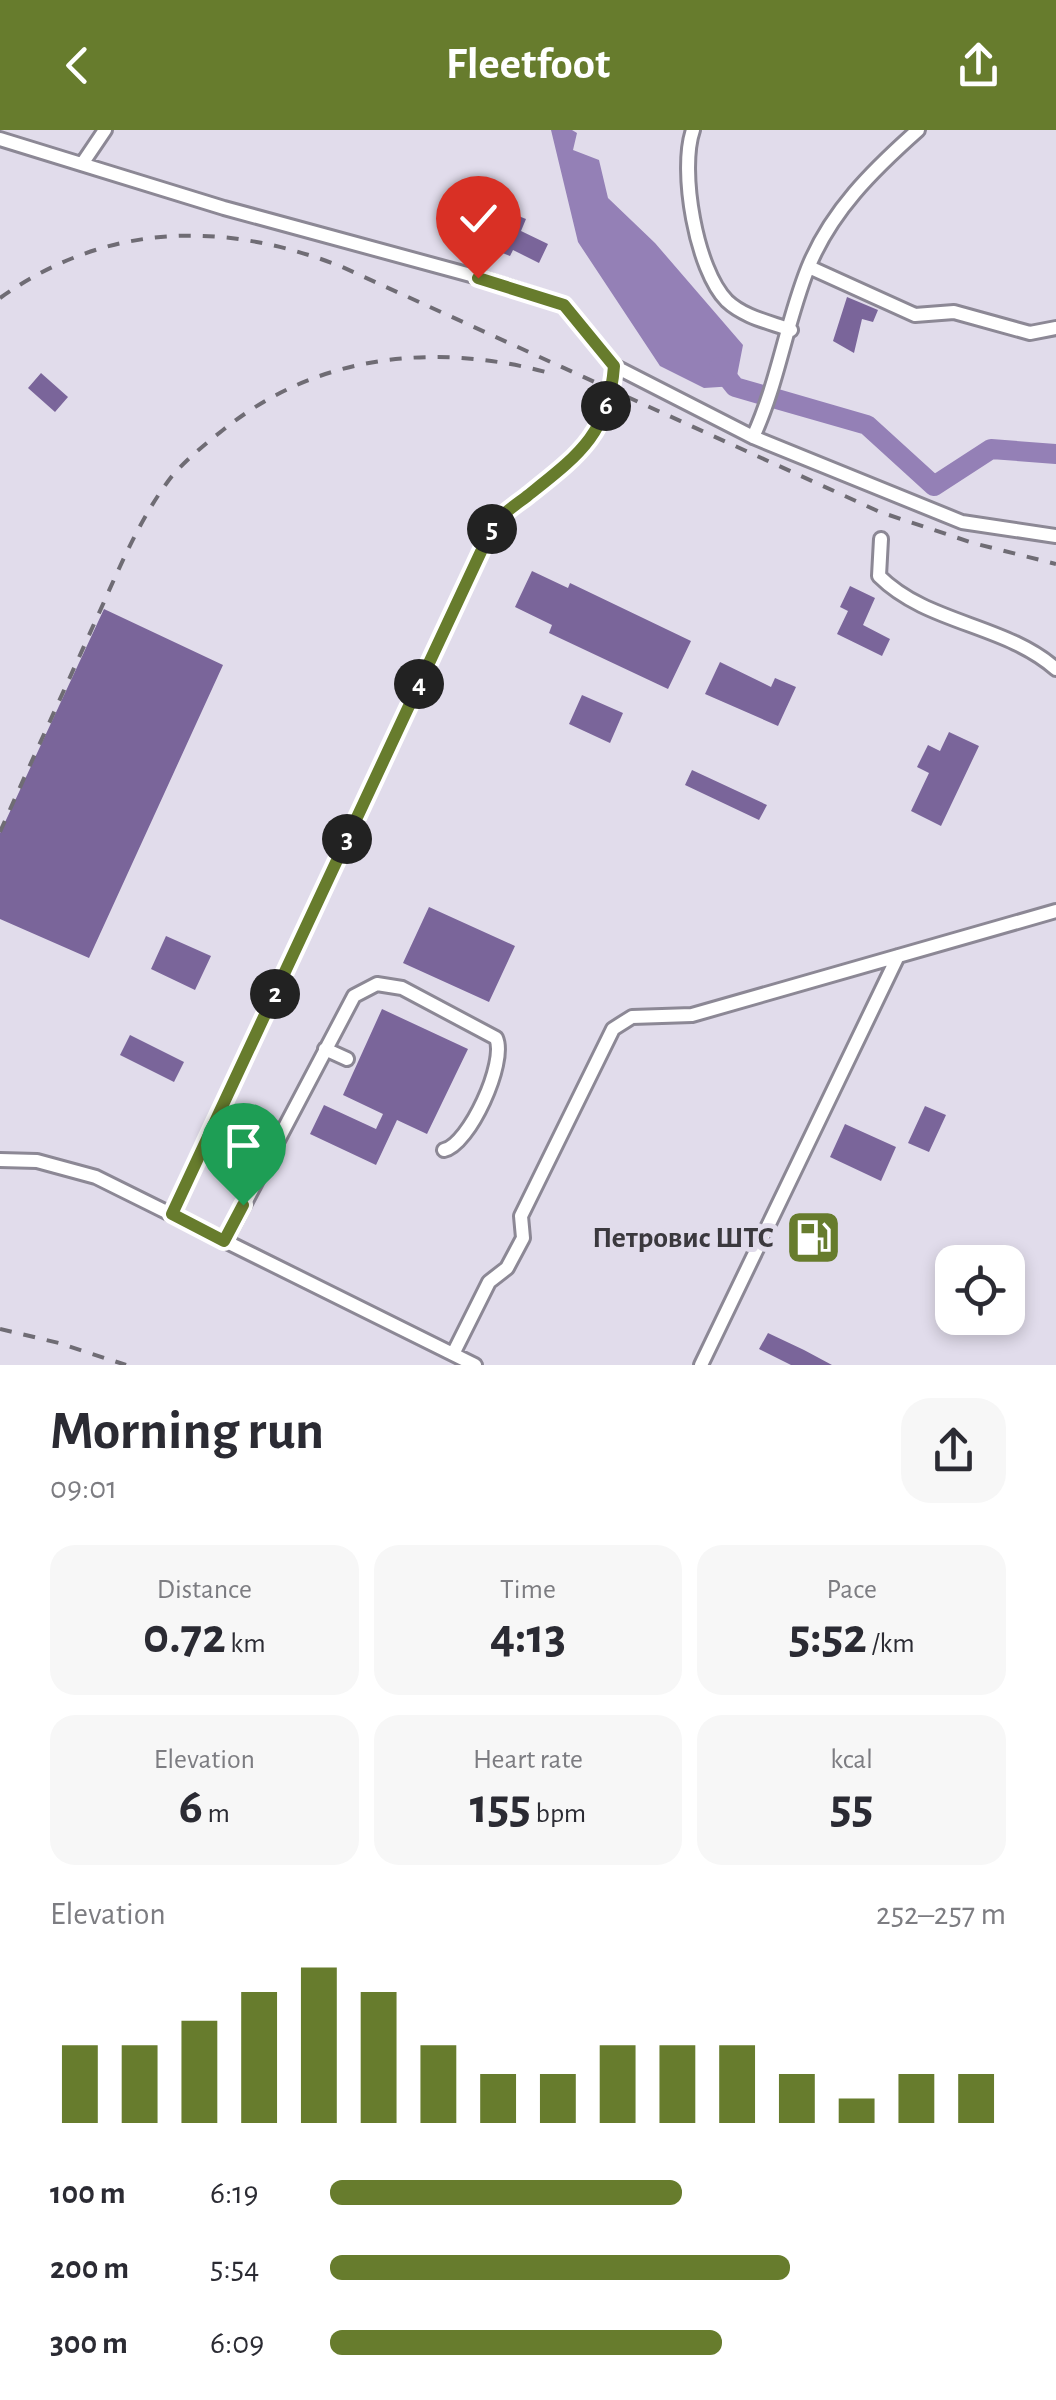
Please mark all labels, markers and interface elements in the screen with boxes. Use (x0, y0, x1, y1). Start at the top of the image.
icon: back (50, 38, 105, 93)
icon: share (951, 38, 1006, 93)
text: Fleetfoot (446, 42, 610, 87)
pin (436, 176, 521, 279)
icon: check (451, 191, 506, 246)
pin: 6 (581, 381, 631, 431)
text: 6 (599, 392, 613, 420)
pin: 5 (467, 504, 517, 554)
text: 5 (486, 515, 498, 543)
pin: 4 (394, 659, 444, 709)
text: 4 (412, 670, 426, 698)
pin: 3 (322, 814, 372, 864)
text: 3 (341, 825, 353, 853)
pin: 2 (250, 969, 300, 1019)
text: 2 (268, 980, 282, 1008)
pin (201, 1103, 286, 1206)
icon: arrive (216, 1118, 271, 1173)
fuel station icon: Петровис ШТС (783, 1208, 843, 1268)
place label: Петровис ШТС (592, 1223, 774, 1253)
map controls (935, 1245, 1025, 1335)
button: locate (935, 1245, 1025, 1335)
button: share (901, 1398, 1006, 1503)
text: Morning run (50, 1404, 324, 1459)
text: 09:01 (50, 1472, 117, 1504)
text: Distance (157, 1576, 252, 1604)
text: Time (500, 1576, 556, 1604)
text: Pace (826, 1576, 877, 1604)
text: 0.72 (143, 1612, 226, 1662)
text: 4:13 (490, 1612, 566, 1662)
text: 5:52 (789, 1612, 867, 1662)
text: km (226, 1630, 266, 1658)
text: /km (867, 1630, 915, 1658)
text: Elevation (154, 1746, 255, 1774)
text: Heart rate (473, 1746, 583, 1774)
text: kcal (830, 1746, 873, 1774)
text: 6 (179, 1782, 203, 1832)
text: 155 (470, 1782, 531, 1832)
text: 55 (830, 1782, 873, 1832)
text: m (203, 1800, 230, 1828)
text: bpm (531, 1800, 586, 1828)
text: Elevation (50, 1898, 166, 1930)
text: 252–257 m (876, 1898, 1006, 1930)
text: 100 m (50, 2177, 126, 2209)
text: 6:19 (210, 2177, 258, 2209)
text: 200 m (50, 2252, 129, 2284)
text: 5:54 (210, 2252, 259, 2284)
text: 300 m (50, 2327, 128, 2359)
text: 6:09 (210, 2327, 264, 2359)

